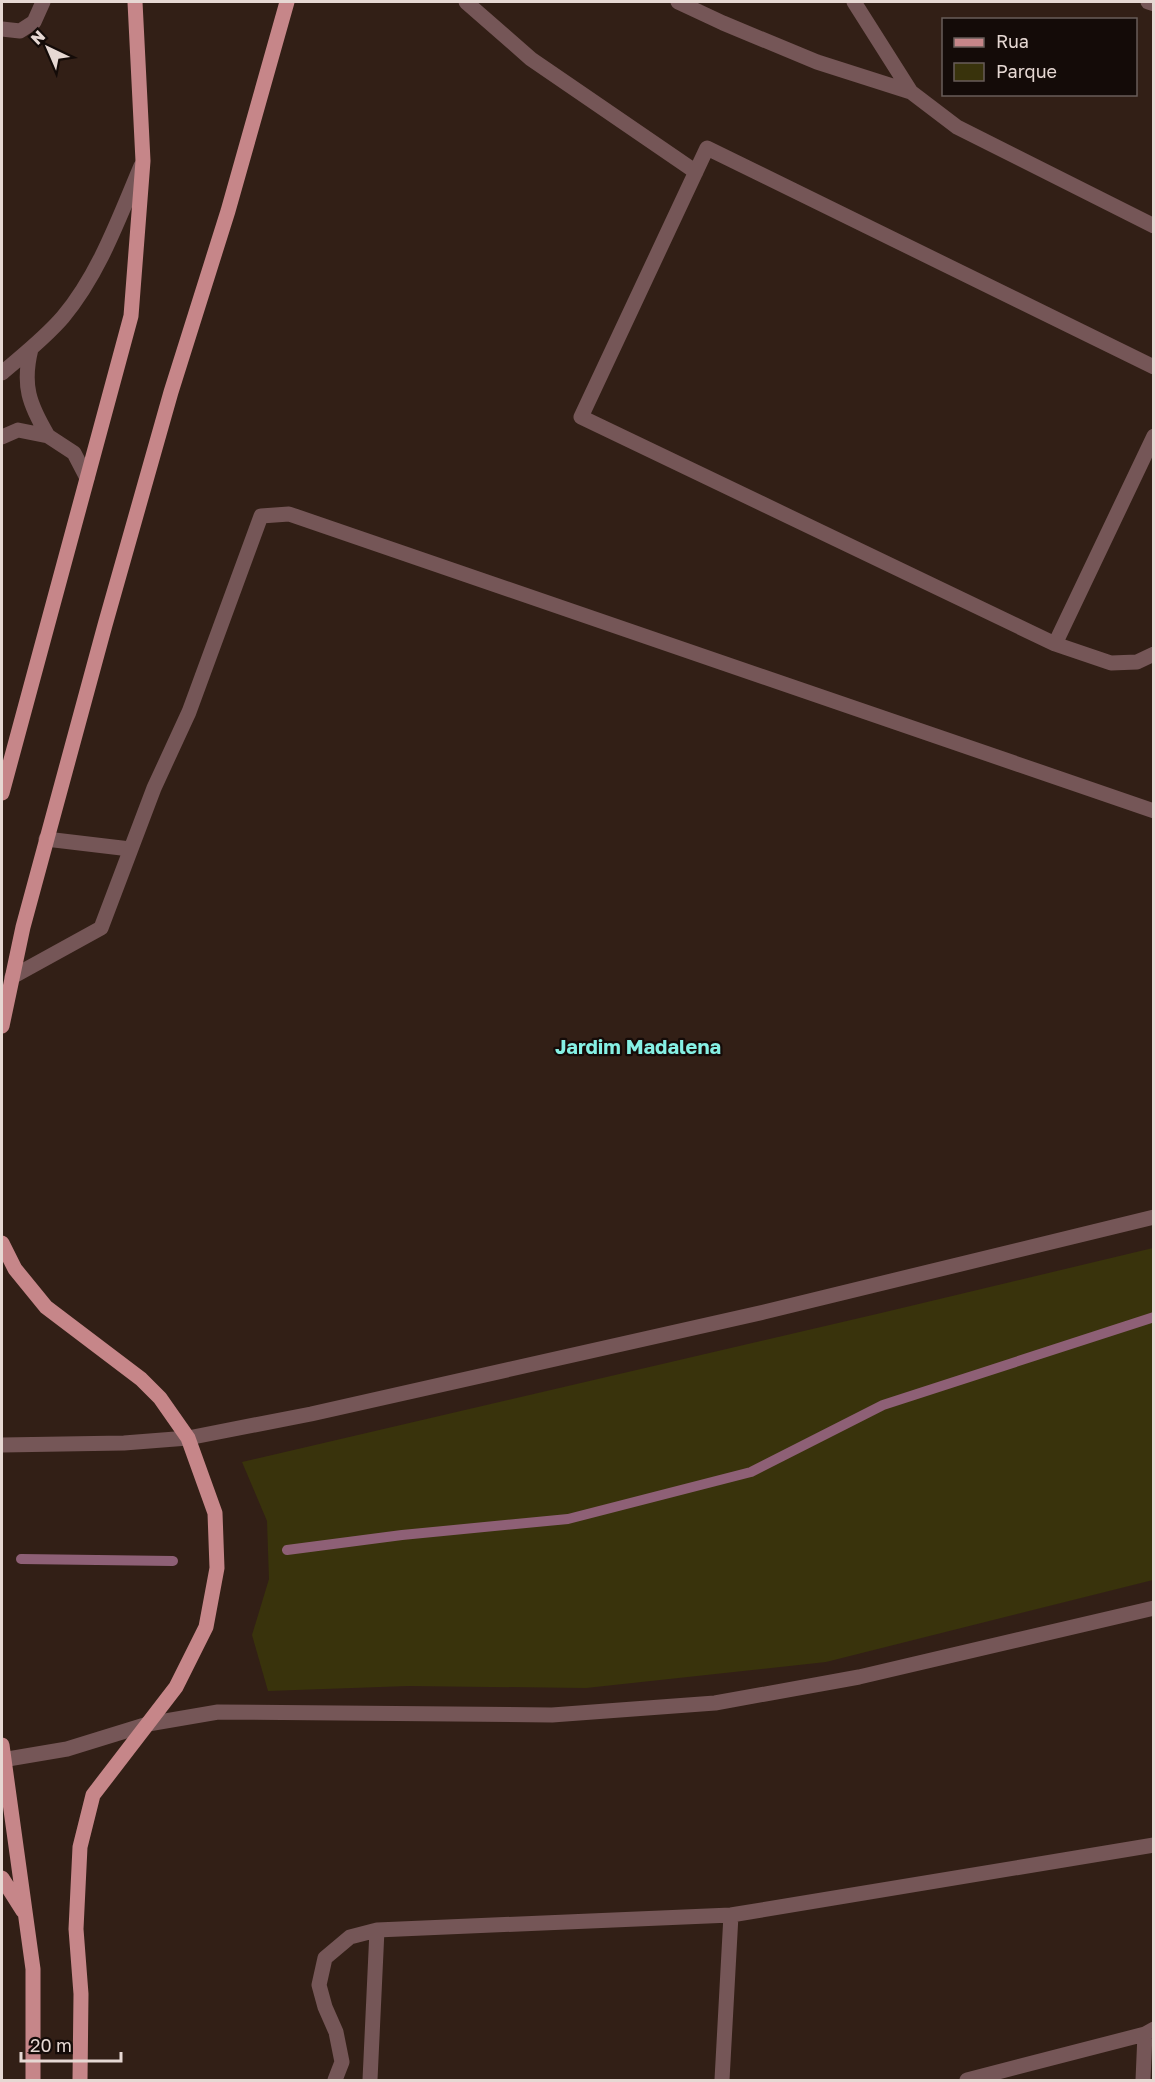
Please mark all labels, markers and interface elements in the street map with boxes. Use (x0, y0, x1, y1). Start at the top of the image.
north arrow (18, 18, 78, 78)
legend (942, 18, 1137, 96)
text: N (26, 26, 49, 49)
text: Rua (996, 30, 1029, 52)
text: Parque (996, 60, 1057, 82)
district label: Jardim Madalena (555, 1034, 721, 1058)
scale bar (21, 2025, 122, 2063)
text: 20 m (30, 2034, 72, 2056)

